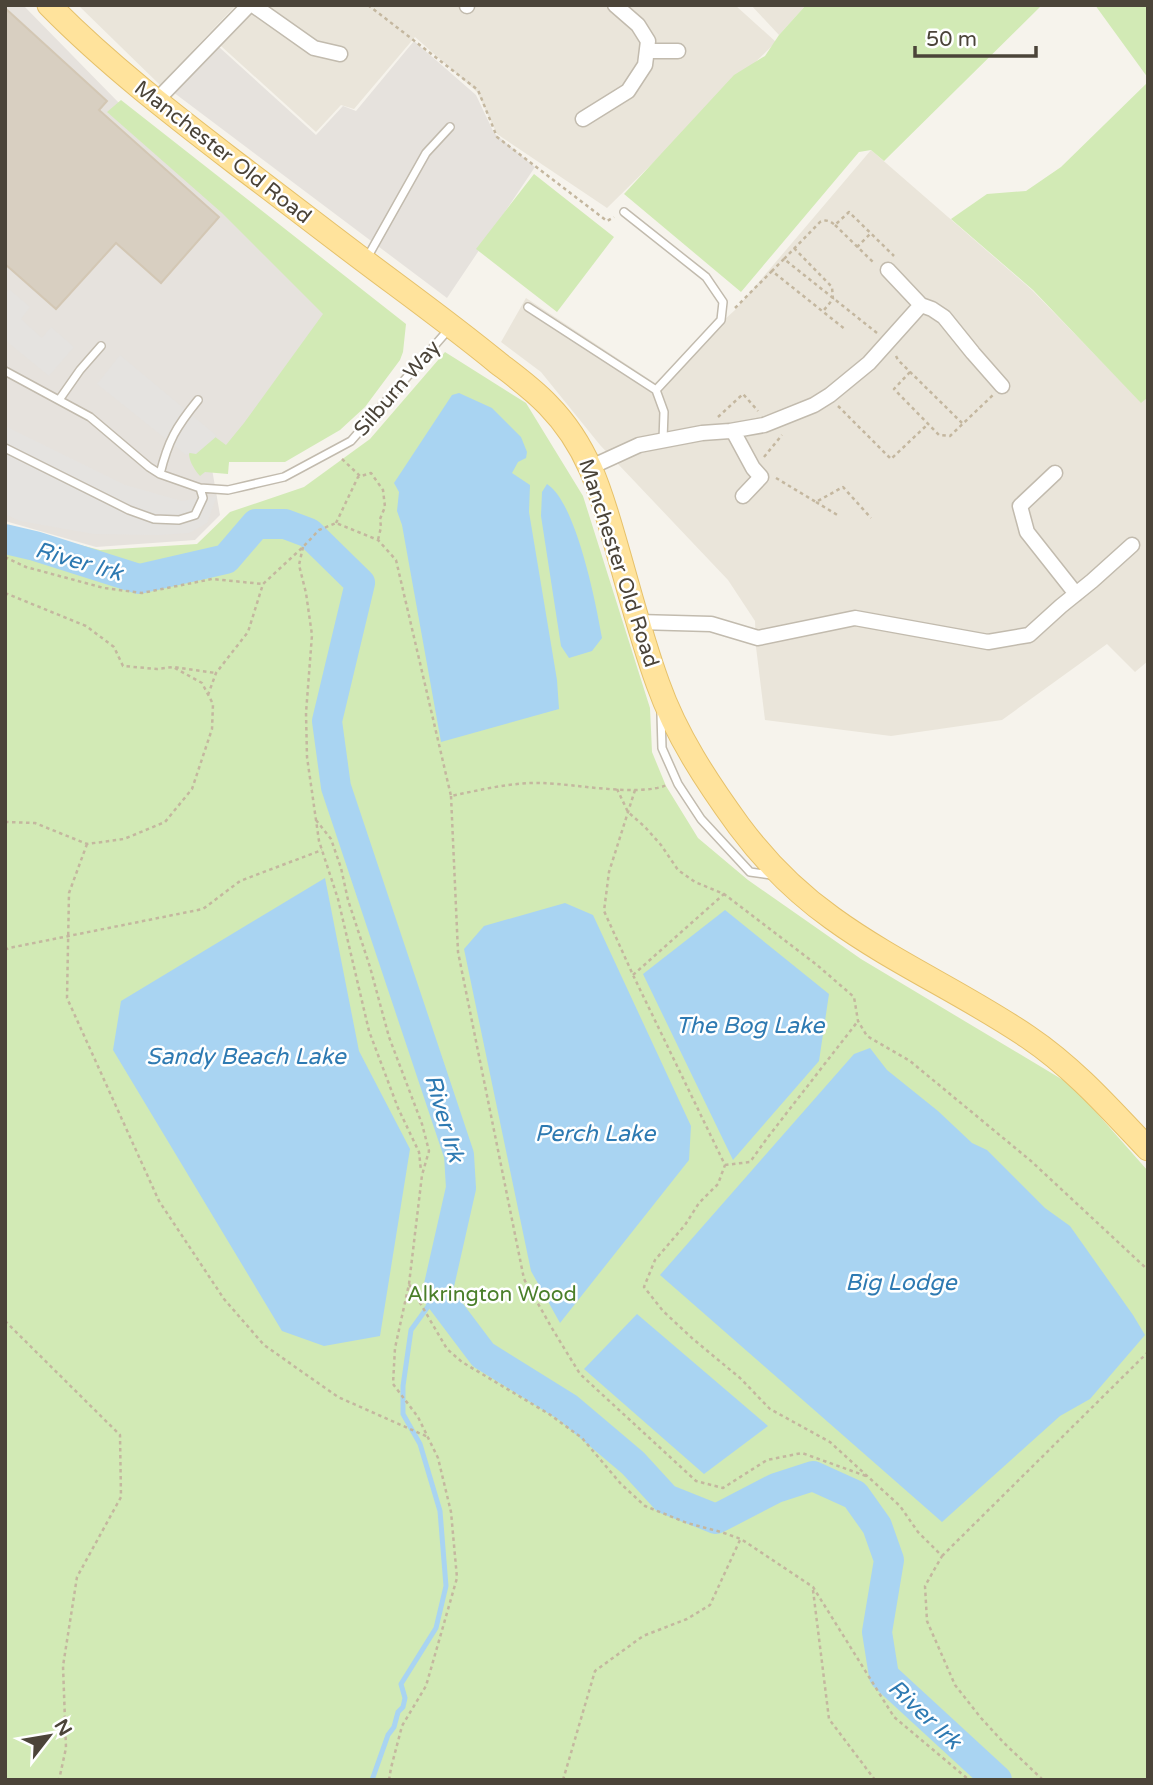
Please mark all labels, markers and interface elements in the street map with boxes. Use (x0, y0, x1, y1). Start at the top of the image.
scale bar (915, 14, 1036, 58)
text: 50 m (926, 27, 977, 52)
street label: Manchester Old Road (129, 76, 316, 229)
street label: Silburn Way (349, 335, 446, 441)
street label: Manchester Old Road (573, 456, 664, 670)
water label: River Irk (32, 536, 127, 588)
water label: The Bog Lake (676, 1012, 826, 1040)
water label: Sandy Beach Lake (146, 1043, 348, 1071)
water label: River Irk (418, 1071, 470, 1167)
water label: Perch Lake (535, 1120, 657, 1148)
water label: Big Lodge (845, 1269, 959, 1297)
park label: Alkrington Wood (407, 1282, 577, 1307)
water label: River Irk (882, 1674, 968, 1757)
north arrow (14, 1701, 84, 1771)
text: N (49, 1716, 76, 1740)

